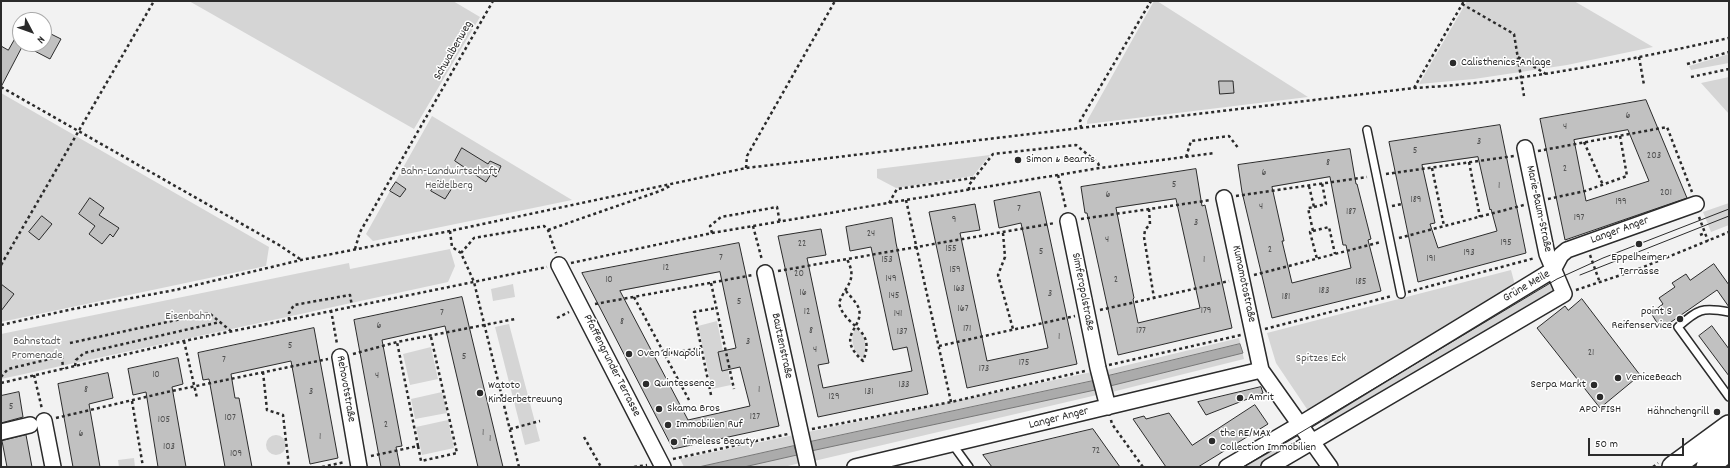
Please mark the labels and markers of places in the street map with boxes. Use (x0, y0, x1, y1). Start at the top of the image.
place label: Calisthenics-Anlage (1461, 56, 1551, 70)
marker: Calisthenics-Anlage (1448, 58, 1458, 68)
place label: Simon & Bearns (1026, 153, 1095, 167)
marker: Simon & Bearns (1013, 155, 1023, 165)
marker: Eppelheimer Terrasse (1634, 239, 1644, 249)
place label: Eppelheimer Terrasse (1611, 251, 1667, 279)
place label: point S Reifenservice (1612, 305, 1672, 333)
marker: point S Reifenservice (1675, 314, 1685, 324)
place label: Oven di Napoli (637, 347, 701, 361)
marker: Oven di Napoli (624, 349, 634, 359)
place label: VeniceBeach (1626, 371, 1682, 385)
marker: VeniceBeach (1613, 373, 1623, 383)
place label: Quintessence (654, 377, 715, 391)
place label: Serpa Markt (1531, 378, 1586, 392)
place label: Watoto Kinderbetreuung (488, 379, 562, 407)
marker: Quintessence (641, 379, 651, 389)
marker: Serpa Markt (1589, 380, 1599, 390)
marker: Watoto Kinderbetreuung (475, 388, 485, 398)
place label: Amrit (1248, 391, 1274, 405)
marker: APO FISH (1595, 392, 1605, 402)
marker: Amrit (1235, 393, 1245, 403)
place label: Skama Bros (667, 402, 720, 416)
place label: APO FISH (1579, 403, 1621, 417)
marker: Skama Bros (654, 404, 664, 414)
place label: Hähnchengrill (1647, 405, 1709, 419)
marker: Hähnchengrill (1712, 407, 1722, 417)
place label: Immobilien Ruf (676, 418, 743, 432)
marker: Immobilien Ruf (663, 420, 673, 430)
place label: the RE/MAX Collection Immobilien (1220, 427, 1316, 455)
place label: Timeless Beauty (682, 435, 755, 449)
marker: the RE/MAX Collection Immobilien (1207, 436, 1217, 446)
marker: Timeless Beauty (669, 437, 679, 447)

